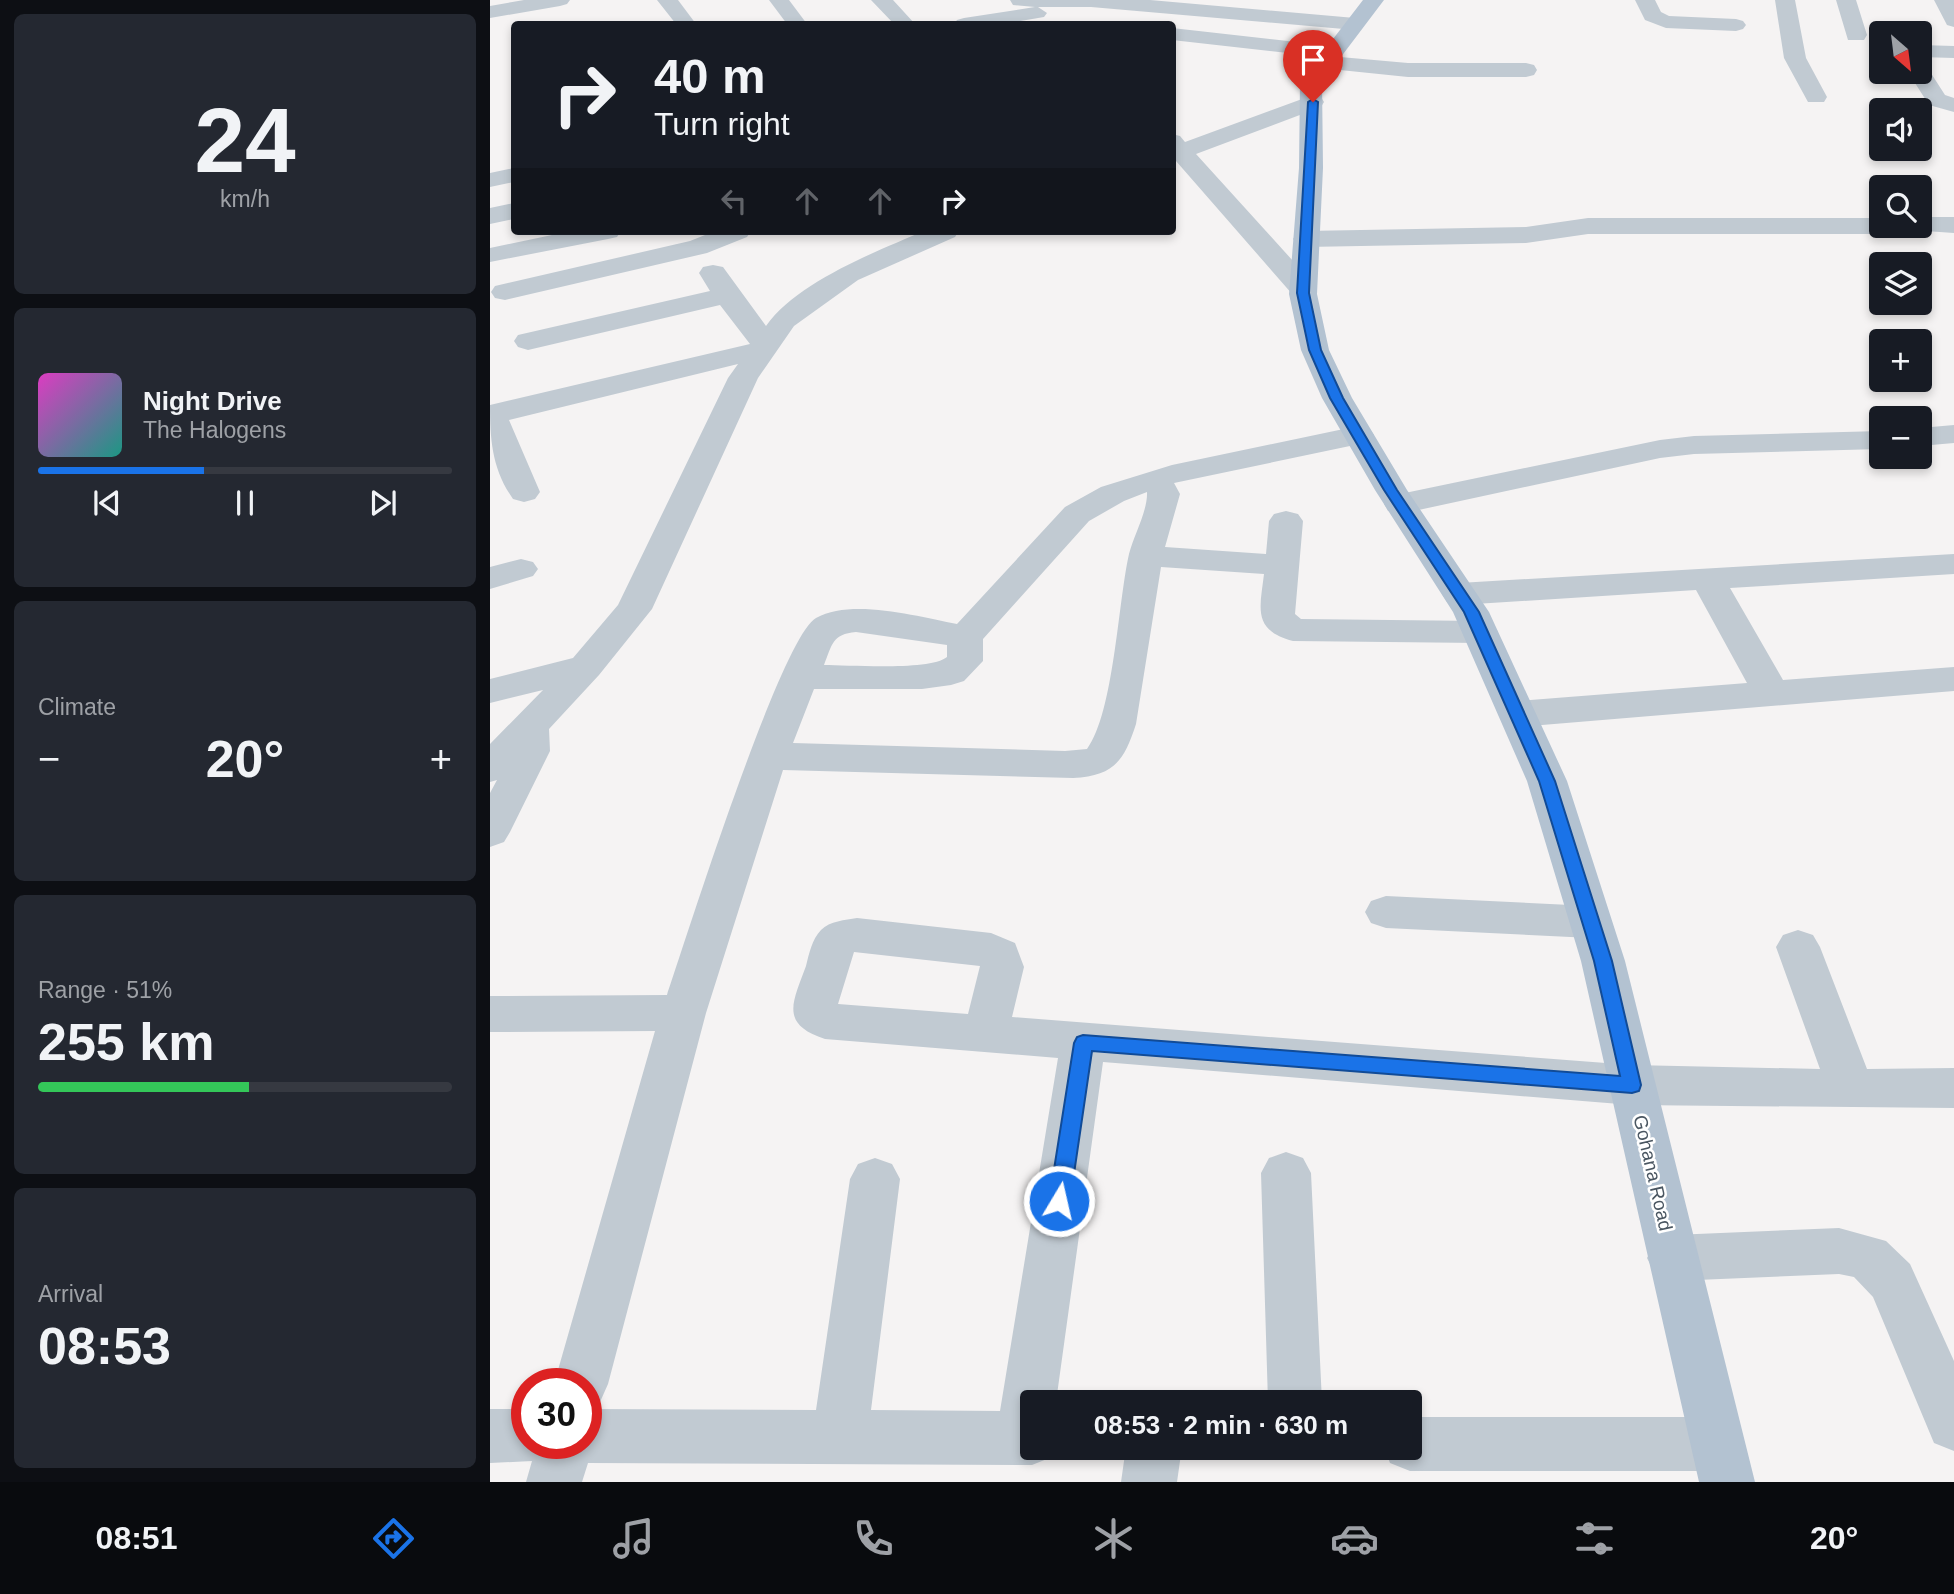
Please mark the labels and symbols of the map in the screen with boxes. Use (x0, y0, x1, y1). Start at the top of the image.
north arrow (1869, 21, 1932, 84)
pin (1283, 30, 1343, 102)
street label: Gohana Road (1629, 1113, 1677, 1233)
position arrow (1022, 1164, 1096, 1238)
speed limit sign: 30 (511, 1368, 602, 1459)

